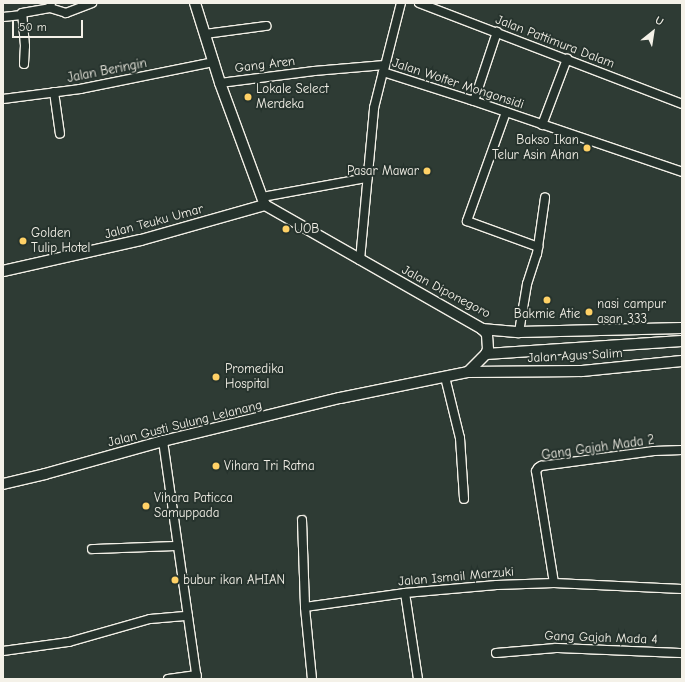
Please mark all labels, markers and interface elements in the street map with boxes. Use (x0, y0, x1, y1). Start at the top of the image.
scale bar (14, 12, 85, 38)
street label: Jalan Pattimura Dalam (493, 12, 617, 72)
north arrow (633, 12, 673, 52)
text: U (653, 14, 666, 29)
text: 50 m (19, 20, 47, 34)
street label: Gang Aren (234, 54, 296, 76)
street label: Jalan Wolter Mongonsidi (390, 55, 526, 113)
street label: Jalan Beringin (66, 56, 148, 86)
place label: Lokale Select Merdeka (256, 82, 329, 113)
marker: Lokale Select Merdeka (243, 92, 253, 102)
place label: Bakso Ikan Telur Asin Ahan (492, 133, 579, 164)
marker: Bakso Ikan Telur Asin Ahan (582, 143, 592, 153)
place label: Pasar Mawar (347, 163, 419, 179)
marker: Pasar Mawar (422, 166, 432, 176)
street label: Jalan Teuku Umar (103, 201, 205, 243)
place label: UOB (294, 221, 319, 237)
marker: UOB (281, 224, 291, 234)
place label: Golden Tulip Hotel (31, 226, 90, 257)
marker: Golden Tulip Hotel (18, 236, 28, 246)
street label: Jalan Diponegoro (399, 262, 493, 322)
marker: Bakmie Atie (542, 295, 552, 305)
place label: nasi campur asan 333 (597, 297, 666, 328)
place label: Bakmie Atie (514, 306, 580, 322)
marker: nasi campur asan 333 (584, 307, 594, 317)
street label: Jalan Agus Salim (527, 346, 623, 366)
place label: Promedika Hospital (225, 362, 284, 393)
marker: Promedika Hospital (210, 371, 222, 383)
street label: Jalan Gusti Sulung Lelanang (106, 397, 264, 451)
street label: Gang Gajah Mada 2 (541, 432, 655, 464)
place label: Vihara Tri Ratna (224, 458, 315, 474)
marker: Vihara Tri Ratna (211, 461, 221, 471)
place label: Vihara Paticca Samuppada (154, 491, 233, 522)
marker: Vihara Paticca Samuppada (141, 501, 151, 511)
street label: Jalan Ismail Marzuki (397, 564, 515, 590)
place label: bubur ikan AHIAN (183, 572, 285, 588)
marker: bubur ikan AHIAN (170, 575, 180, 585)
street label: Gang Gajah Mada 4 (544, 628, 658, 648)

